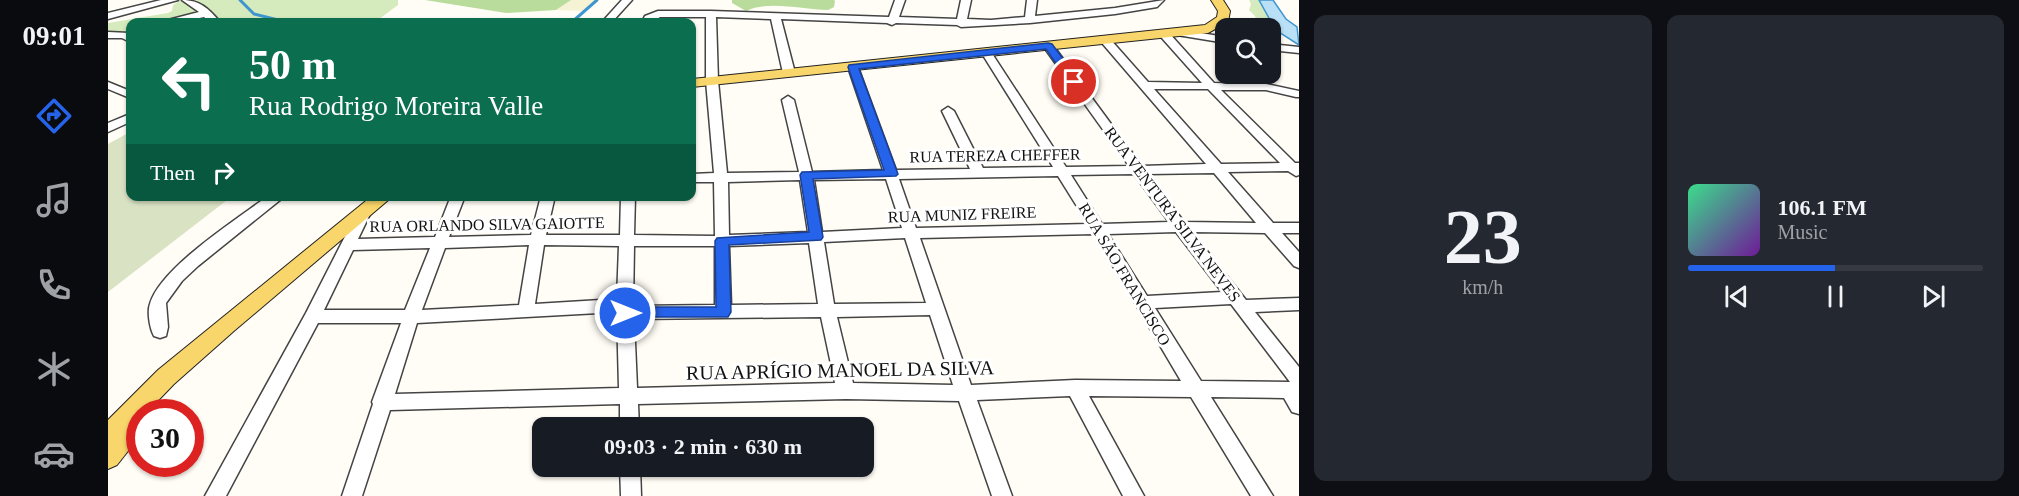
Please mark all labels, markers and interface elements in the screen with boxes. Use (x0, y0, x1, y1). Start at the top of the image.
map controls (1215, 18, 1281, 84)
button: search (1215, 18, 1281, 84)
text: 09:01 (23, 21, 86, 51)
icon: left (150, 42, 228, 120)
text: 50 m (249, 42, 337, 88)
pin (1048, 56, 1099, 107)
icon: arrive (1057, 65, 1090, 98)
text: Rua Rodrigo Moreira Valle (249, 91, 543, 121)
icon: directions (33, 95, 75, 137)
street label: RUA VENTURA SILVA NEVES (1101, 124, 1244, 305)
street label: RUA TEREZA CHEFFER (909, 146, 1081, 165)
icon: right (207, 156, 240, 189)
text: Then (150, 160, 195, 185)
icon: music (33, 179, 75, 221)
text: 23 (1444, 193, 1522, 280)
text: 106.1 FM (1778, 195, 1867, 220)
street label: RUA SÃO FRANCISCO (1075, 200, 1174, 348)
street label: RUA MUNIZ FREIRE (888, 203, 1036, 226)
street label: RUA ORLANDO SILVA GAIOTTE (369, 214, 605, 235)
text: Music (1778, 221, 1828, 243)
icon: phone (33, 264, 75, 306)
text: km/h (1462, 276, 1503, 298)
icon: previous (1720, 280, 1753, 313)
icon: pause (1819, 280, 1852, 313)
icon: next (1917, 280, 1950, 313)
position arrow (593, 281, 657, 345)
icon: climate (33, 348, 75, 390)
street label: RUA APRÍGIO MANOEL DA SILVA (686, 356, 995, 384)
speed limit sign: 30 (126, 399, 204, 477)
icon: car (33, 433, 75, 475)
text: 09:03 · 2 min · 630 m (604, 434, 802, 459)

